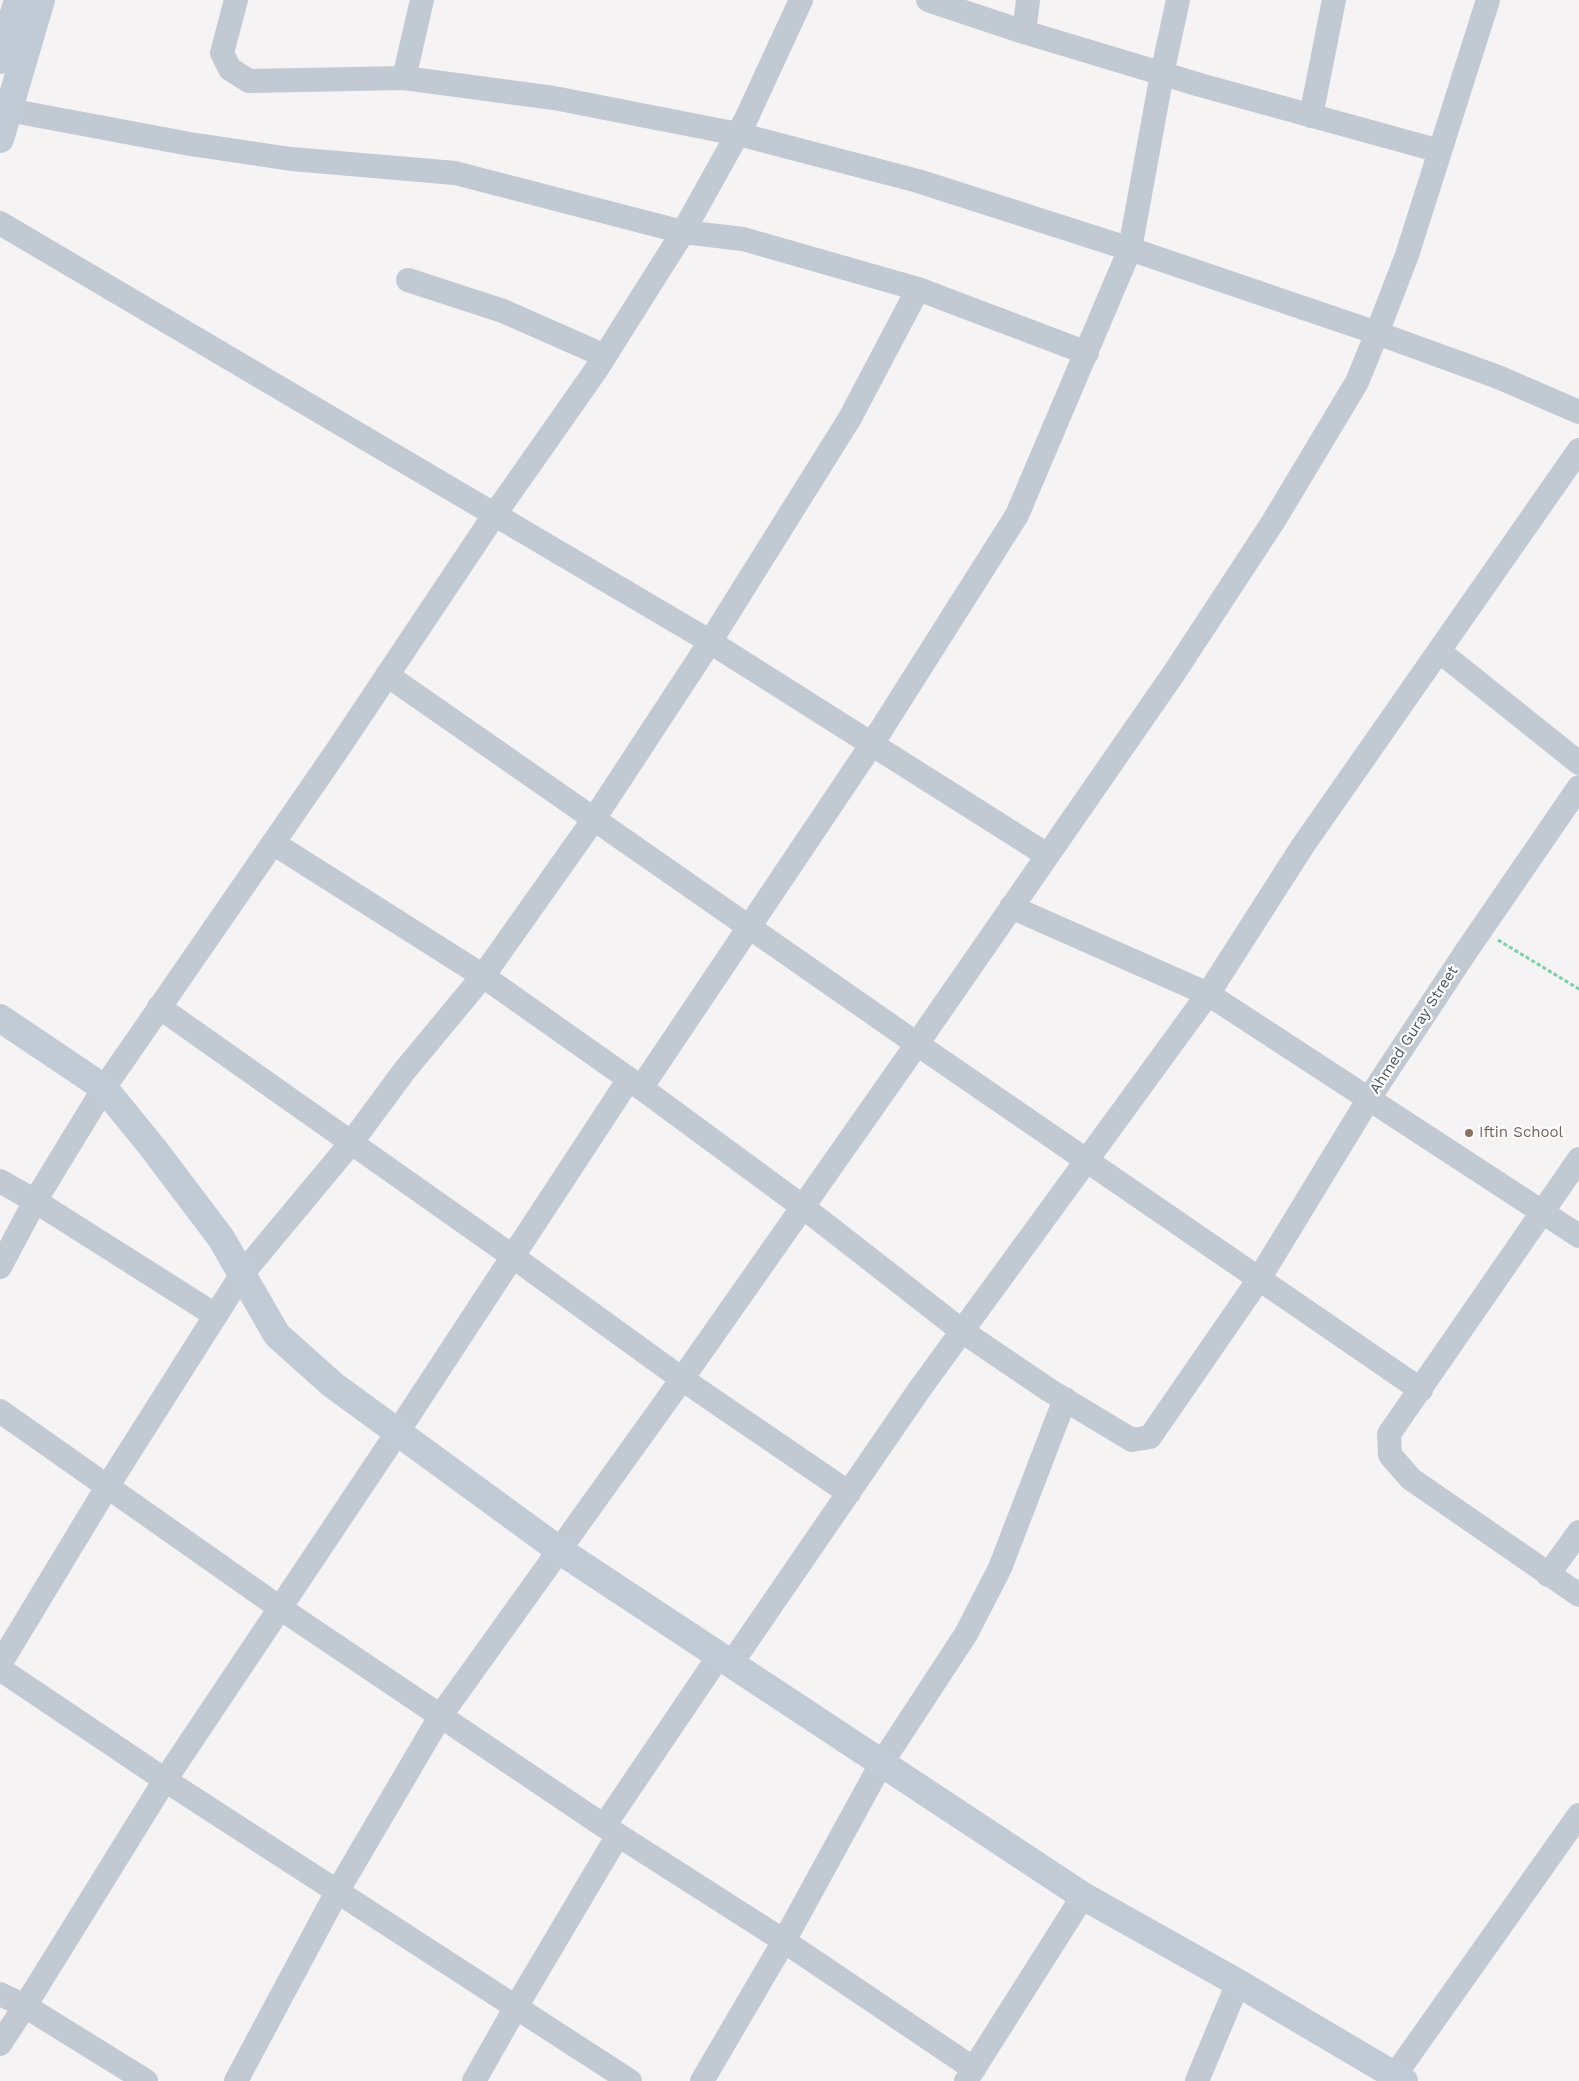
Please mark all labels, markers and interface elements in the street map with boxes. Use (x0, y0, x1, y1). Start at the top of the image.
street label: Ahmed Guray Street (1366, 963, 1462, 1097)
place label: Iftin School (1479, 1124, 1563, 1142)
marker: Iftin School (1463, 1127, 1475, 1139)

